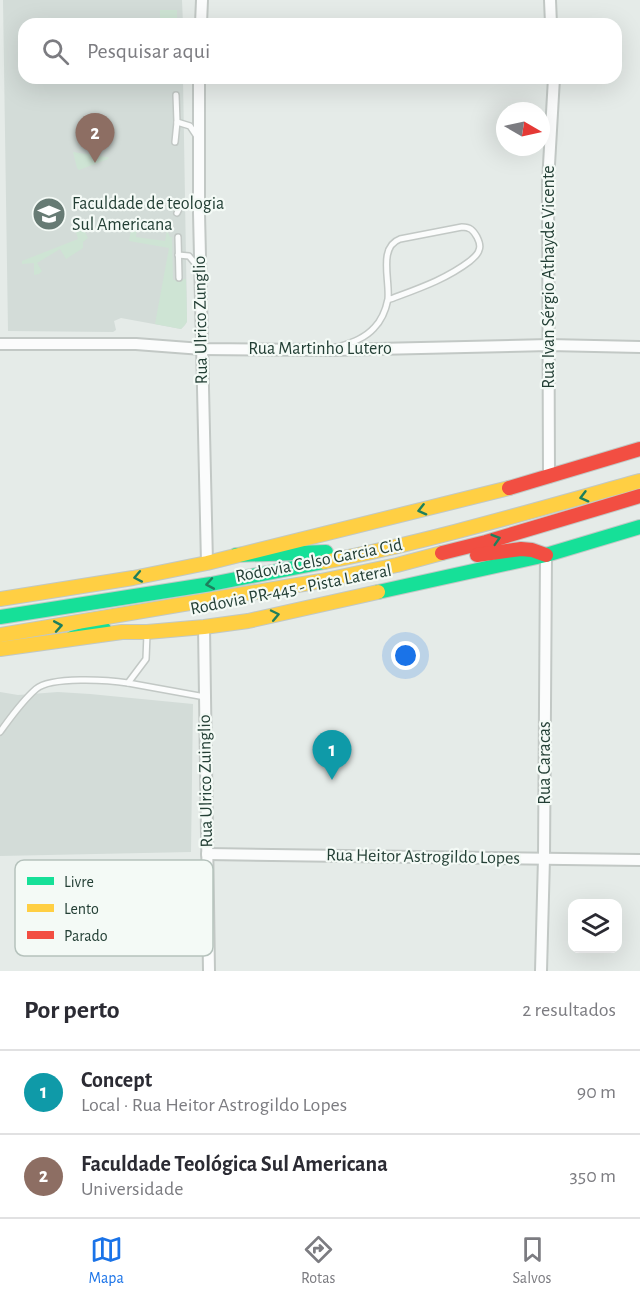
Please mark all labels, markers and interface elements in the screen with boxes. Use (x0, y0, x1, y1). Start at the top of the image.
search box (18, 18, 622, 84)
icon: search (39, 35, 72, 68)
text: Pesquisar aqui (87, 40, 210, 62)
north arrow (496, 102, 550, 156)
pin: 2 (76, 114, 115, 163)
street label: Rua Ivan Sérgio Athayde Vicente (540, 165, 558, 389)
place label: Faculdade de teologia Sul Americana (72, 195, 224, 234)
school or university icon: Faculdade de teologia Sul Americana (31, 196, 67, 232)
street label: Rua Ulrico Zunglio (191, 255, 211, 384)
street label: Rua Martinho Lutero (248, 340, 392, 358)
one-way arrow (579, 489, 589, 502)
one-way arrow (417, 502, 427, 515)
one-way arrow (490, 534, 501, 546)
street label: Rodovia Celso Garcia Cid (234, 536, 404, 586)
street label: Rodovia PR-445 - Pista Lateral (189, 562, 393, 618)
one-way arrow (133, 570, 143, 583)
one-way arrow (205, 577, 215, 590)
one-way arrow (270, 609, 280, 622)
one-way arrow (53, 620, 62, 632)
your location (391, 641, 420, 670)
street label: Rua Ulrico Zuinglio (196, 714, 216, 848)
street label: Rua Caracas (536, 721, 554, 805)
pin: 1 (312, 730, 352, 780)
street label: Rua Heitor Astrogildo Lopes (326, 846, 520, 868)
legend (15, 860, 213, 956)
text: Livre (64, 874, 94, 890)
map controls (568, 899, 622, 953)
button: layers (568, 899, 622, 953)
text: Lento (64, 901, 99, 917)
text: Parado (64, 928, 108, 944)
text: Por perto (24, 997, 120, 1023)
text: 2 resultados (522, 1000, 616, 1020)
text: Concept (81, 1069, 152, 1091)
text: 1 (40, 1082, 47, 1102)
text: 90 m (577, 1082, 616, 1102)
text: Local · Rua Heitor Astrogildo Lopes (81, 1095, 347, 1115)
text: Faculdade Teológica Sul Americana (81, 1153, 388, 1175)
text: 2 (39, 1166, 48, 1186)
text: 350 m (570, 1166, 616, 1186)
text: Universidade (81, 1179, 184, 1199)
tab: Mapa (89, 1233, 124, 1288)
tab: Rotas (301, 1233, 336, 1288)
tab: Salvos (513, 1233, 551, 1288)

